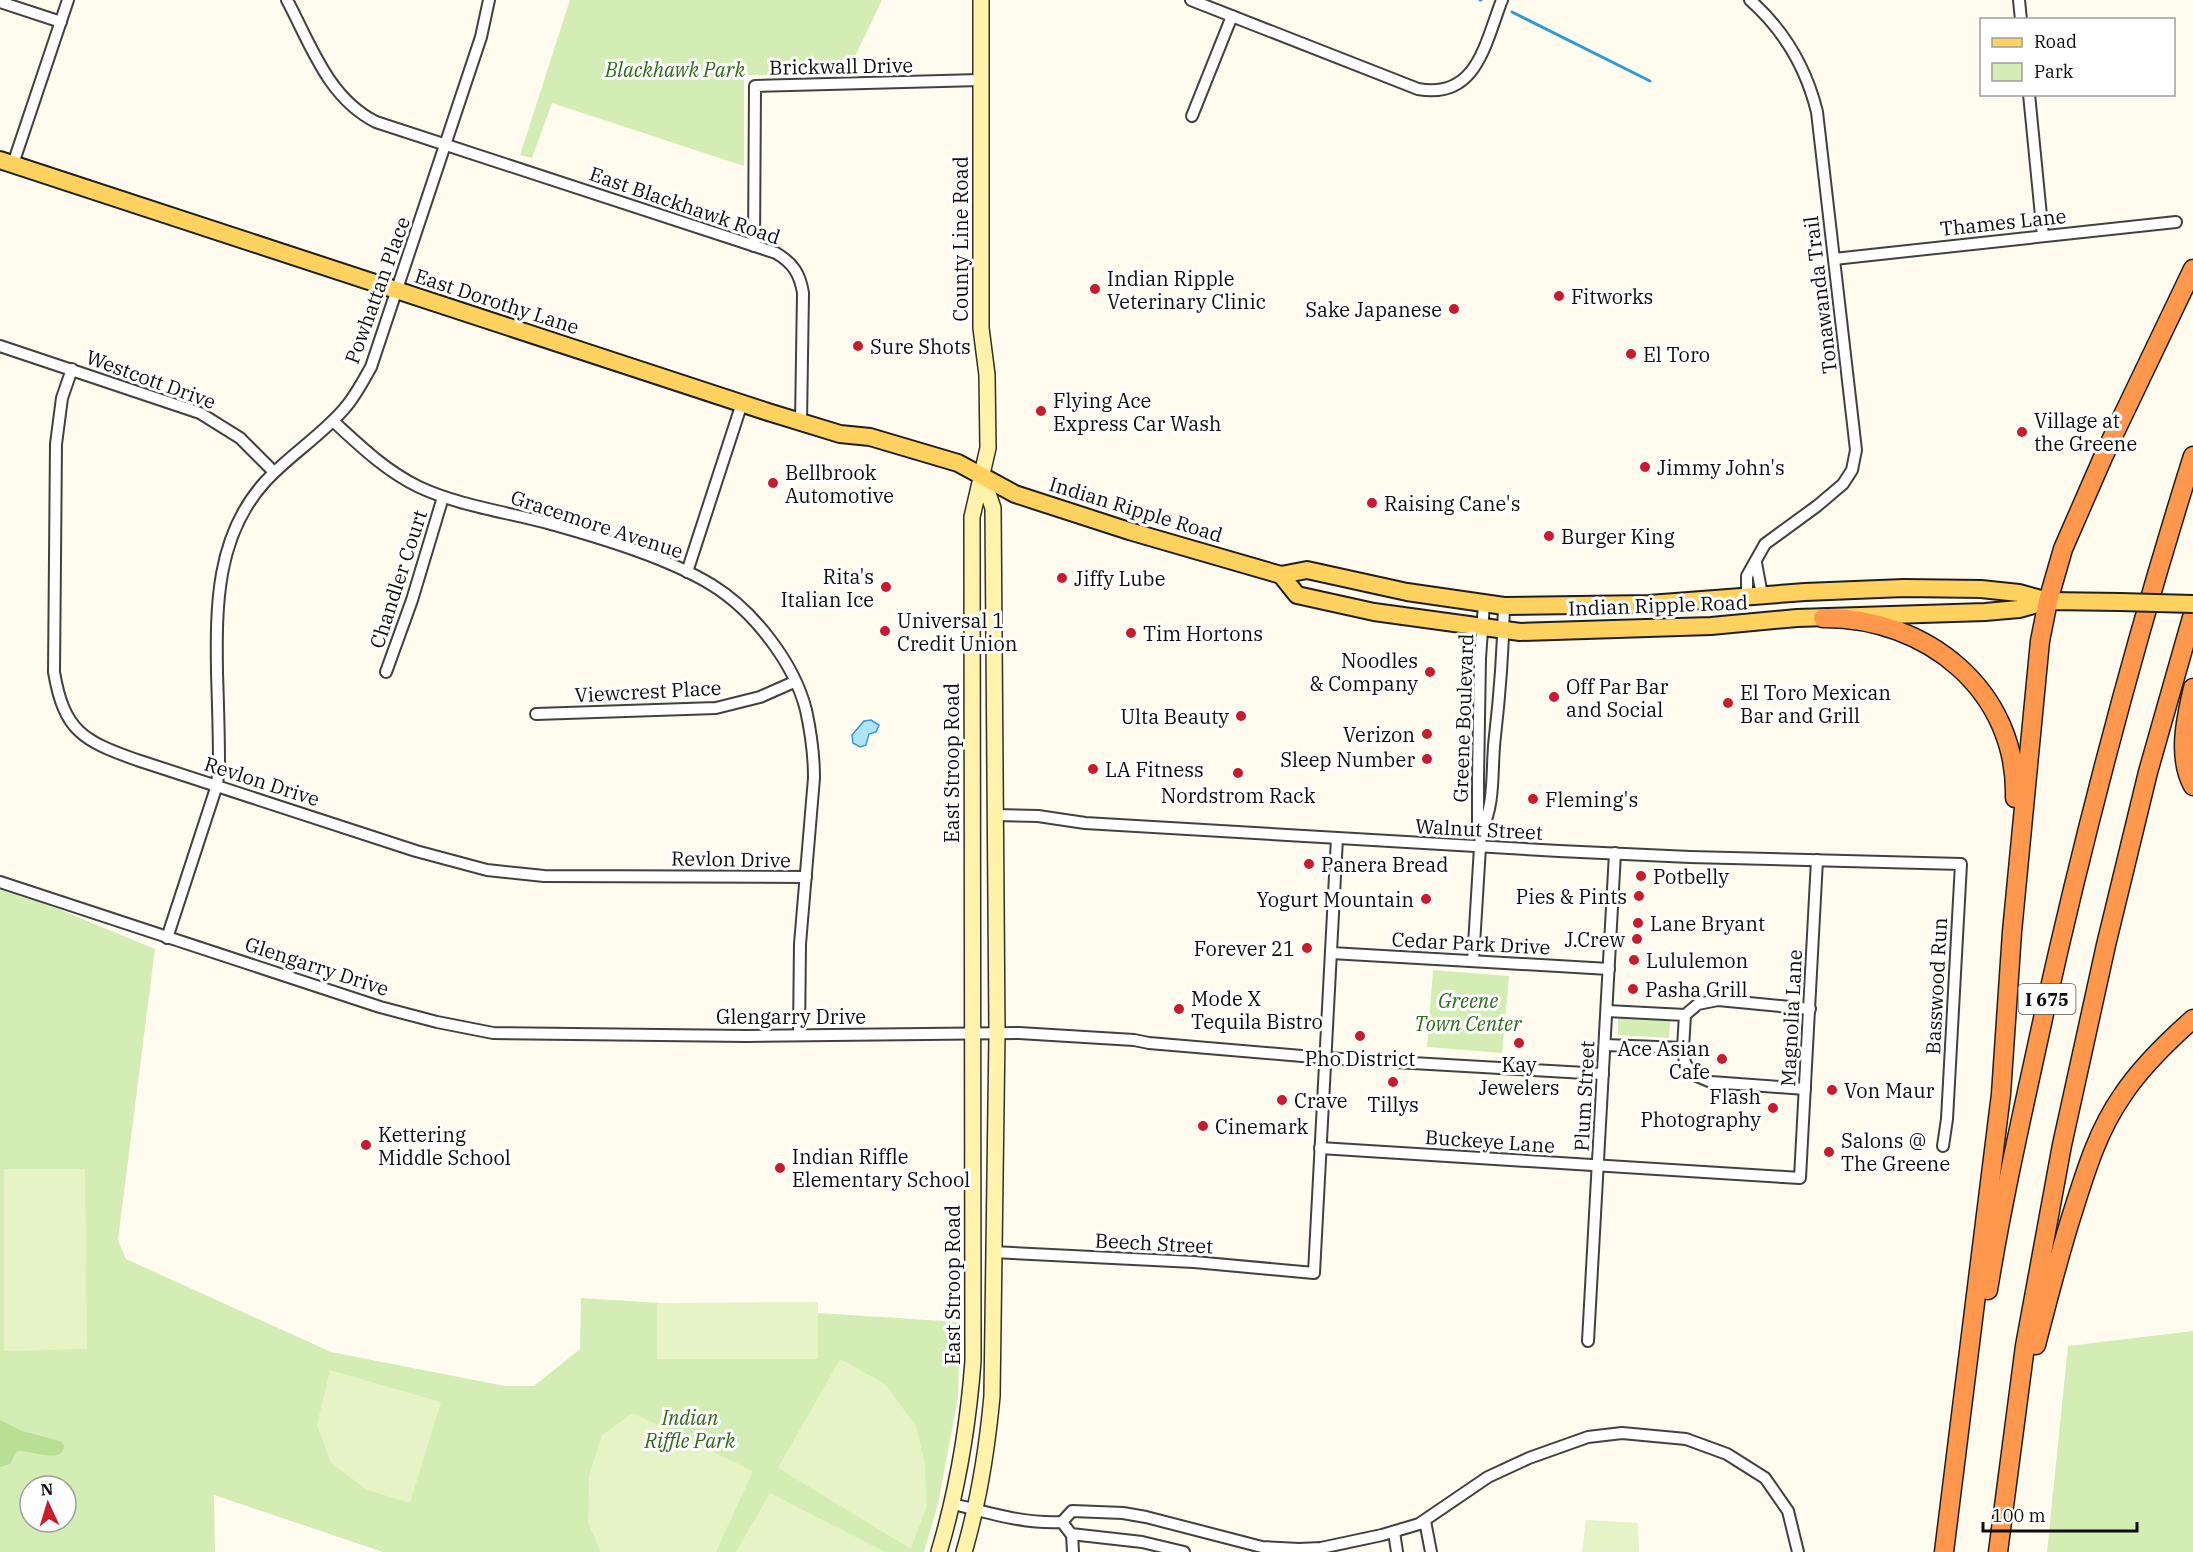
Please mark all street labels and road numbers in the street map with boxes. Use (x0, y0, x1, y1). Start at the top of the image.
street label: Brickwall Drive (769, 51, 913, 81)
street label: County Line Road (947, 156, 974, 322)
street label: East Blackhawk Road (586, 160, 784, 250)
street label: Thames Lane (1938, 202, 2068, 242)
street label: Powhattan Place (338, 213, 416, 367)
street label: Tonawanda Trail (1797, 215, 1843, 375)
street label: East Dorothy Lane (411, 262, 583, 340)
street label: Westcott Drive (82, 343, 220, 415)
street label: Indian Ripple Road (1046, 470, 1226, 548)
street label: Gracemore Avenue (507, 483, 687, 565)
street label: Chandler Court (363, 506, 433, 652)
street label: Indian Ripple Road (1568, 588, 1748, 622)
street label: Greene Boulevard (1447, 633, 1479, 803)
street label: Viewcrest Place (574, 674, 722, 708)
street label: East Stroop Road (938, 683, 965, 843)
street label: Revlon Drive (201, 750, 323, 812)
street label: Walnut Street (1414, 812, 1544, 846)
street label: Revlon Drive (671, 844, 791, 874)
street label: Basswood Run (1919, 917, 1953, 1055)
street label: Cedar Park Drive (1391, 925, 1551, 961)
street label: Glengarry Drive (242, 930, 392, 1002)
street label: Magnolia Lane (1774, 949, 1808, 1087)
road number: I 675 (2018, 984, 2076, 1014)
street label: Glengarry Drive (716, 1003, 866, 1030)
street label: Plum Street (1568, 1040, 1600, 1152)
street label: Buckeye Lane (1424, 1123, 1556, 1159)
street label: East Stroop Road (939, 1205, 966, 1365)
street label: Beech Street (1094, 1226, 1214, 1260)

